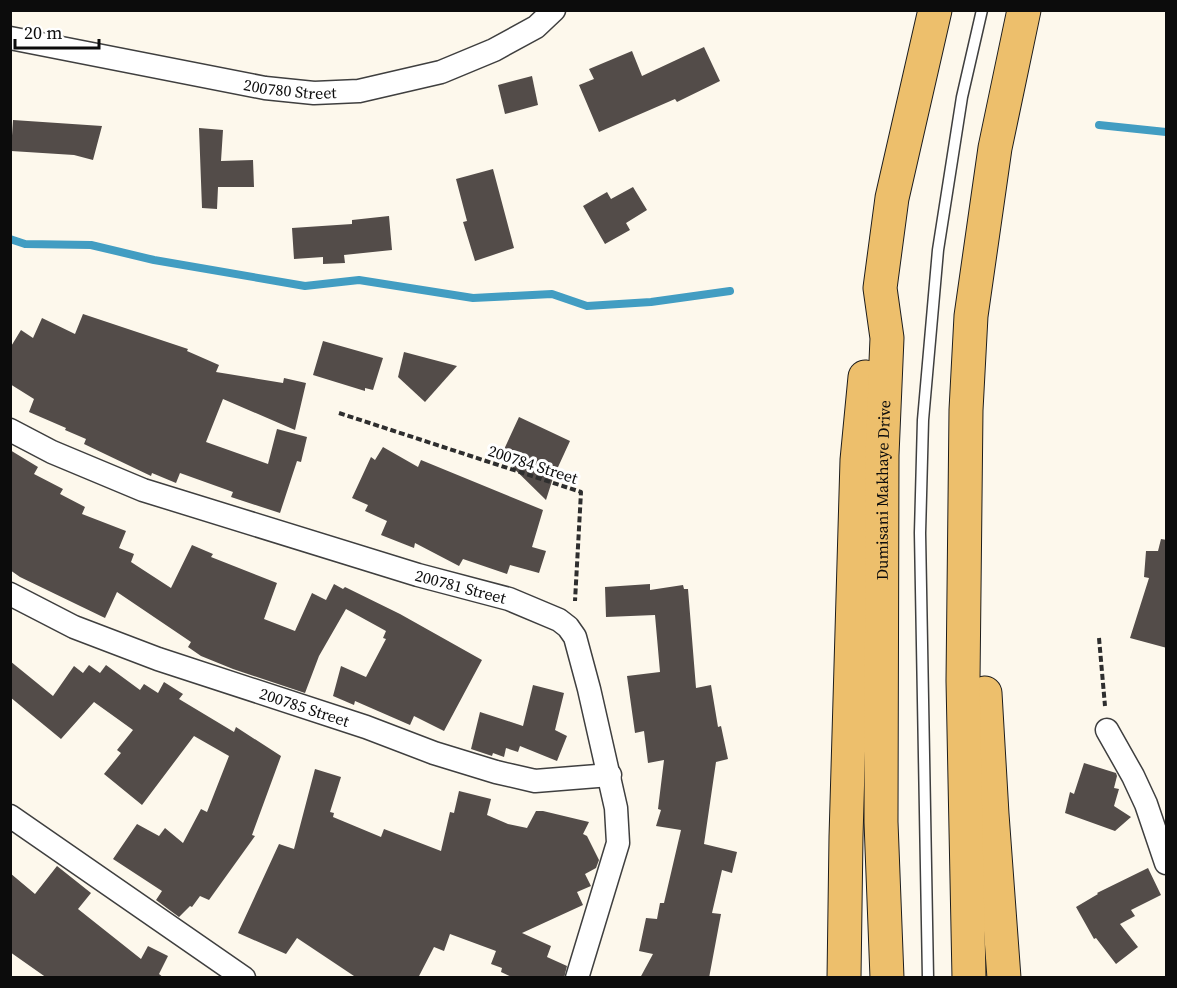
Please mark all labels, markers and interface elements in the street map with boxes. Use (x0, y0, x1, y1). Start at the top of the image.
scale bar (15, 12, 99, 50)
text: 20 m (24, 20, 62, 45)
street label: 200780 Street (242, 73, 338, 104)
street label: Dumisani Makhaye Drive (871, 400, 895, 580)
street label: 200784 Street (485, 439, 581, 489)
street label: 200781 Street (413, 564, 509, 609)
street label: 200785 Street (257, 682, 353, 732)

